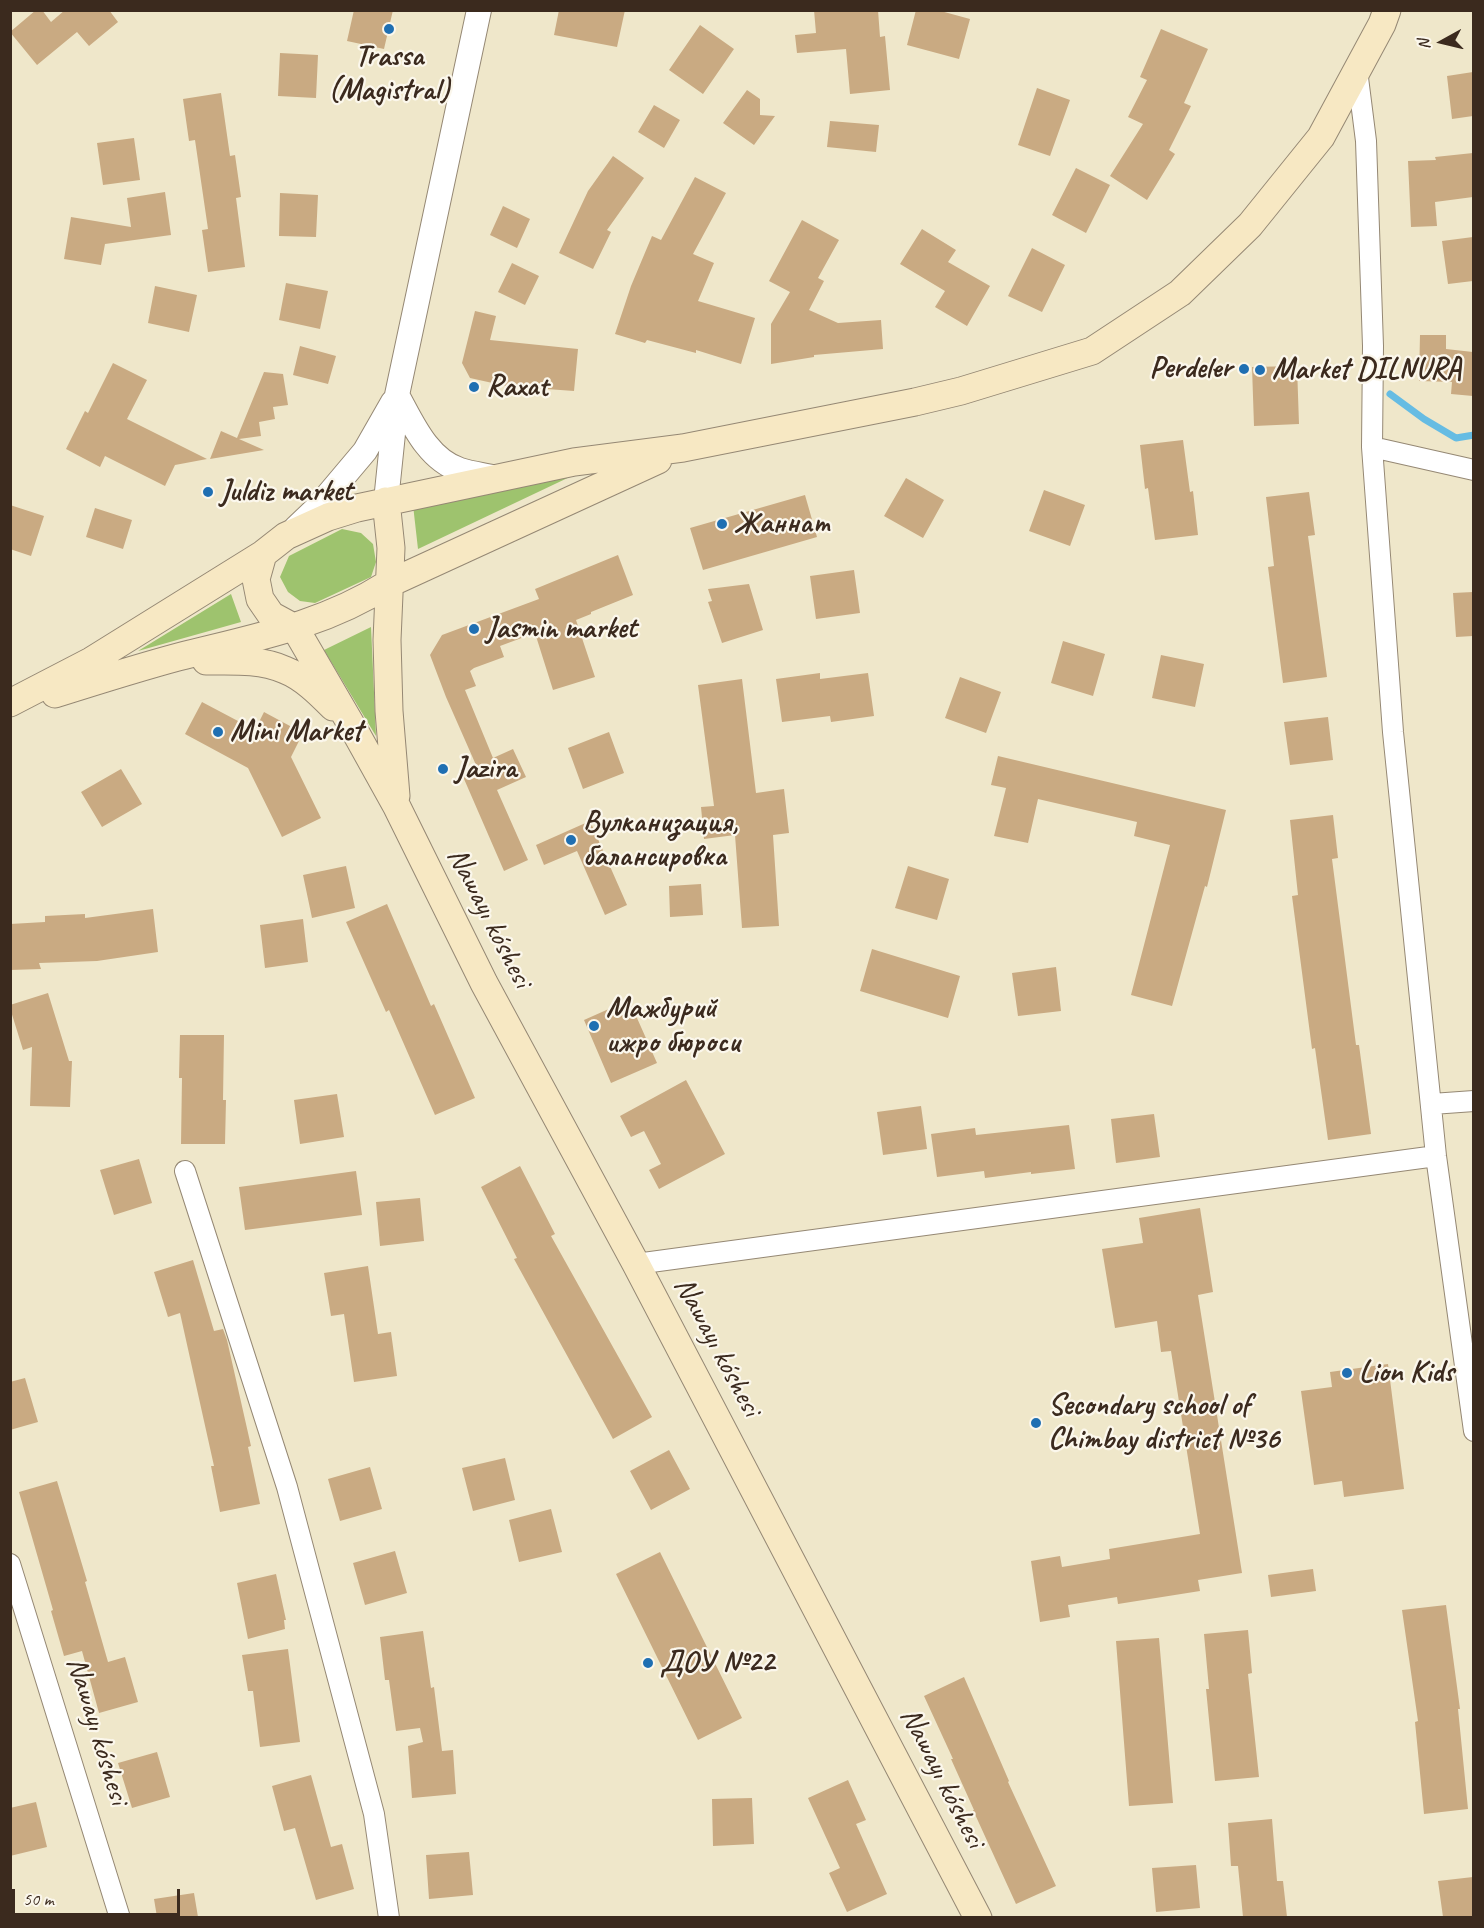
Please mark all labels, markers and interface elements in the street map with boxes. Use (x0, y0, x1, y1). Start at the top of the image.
north arrow (1412, 12, 1472, 72)
marker: Trassa (Magistral) (382, 22, 396, 36)
text: N (1414, 38, 1435, 51)
place label: Trassa (Magistral) (329, 39, 449, 110)
place label: Perdeler (1150, 351, 1232, 387)
place label: Market DILNURA (1272, 352, 1461, 388)
marker: Perdeler (1237, 362, 1251, 376)
marker: Market DILNURA (1253, 363, 1267, 377)
place label: Raxat (486, 369, 548, 405)
marker: Raxat (467, 380, 481, 394)
place label: Juldiz market (220, 474, 353, 510)
marker: Juldiz market (201, 485, 215, 499)
place label: Жаннат (734, 506, 830, 542)
marker: Жаннат (715, 517, 729, 531)
place label: Jasmin market (486, 611, 637, 647)
marker: Jasmin market (467, 622, 481, 636)
place label: Mini Market (230, 714, 362, 750)
marker: Mini Market (211, 725, 225, 739)
place label: Jazira (455, 751, 516, 787)
marker: Jazira (436, 762, 450, 776)
place label: Вулканизация, балансировка (583, 805, 738, 876)
marker: Вулканизация, балансировка (564, 833, 578, 847)
street label: Nawayı kóshesi (438, 842, 540, 994)
place label: Мажбурий ижро бюроси (606, 991, 740, 1062)
marker: Мажбурий ижро бюроси (587, 1019, 601, 1033)
street label: Nawayı kóshesi (665, 1271, 769, 1423)
place label: Lion Kids (1359, 1355, 1454, 1391)
marker: Lion Kids (1340, 1366, 1354, 1380)
place label: Secondary school of Chimbay district №36 (1048, 1388, 1279, 1458)
marker: Secondary school of Chimbay district №36 (1029, 1416, 1043, 1430)
place label: ДОУ №22 (660, 1645, 774, 1681)
street label: Nawayı kóshesi (58, 1653, 136, 1809)
marker: ДОУ №22 (641, 1656, 655, 1670)
street label: Nawayı kóshesi (891, 1702, 993, 1854)
scale bar (15, 1877, 183, 1915)
text: 50 m (23, 1888, 54, 1910)

